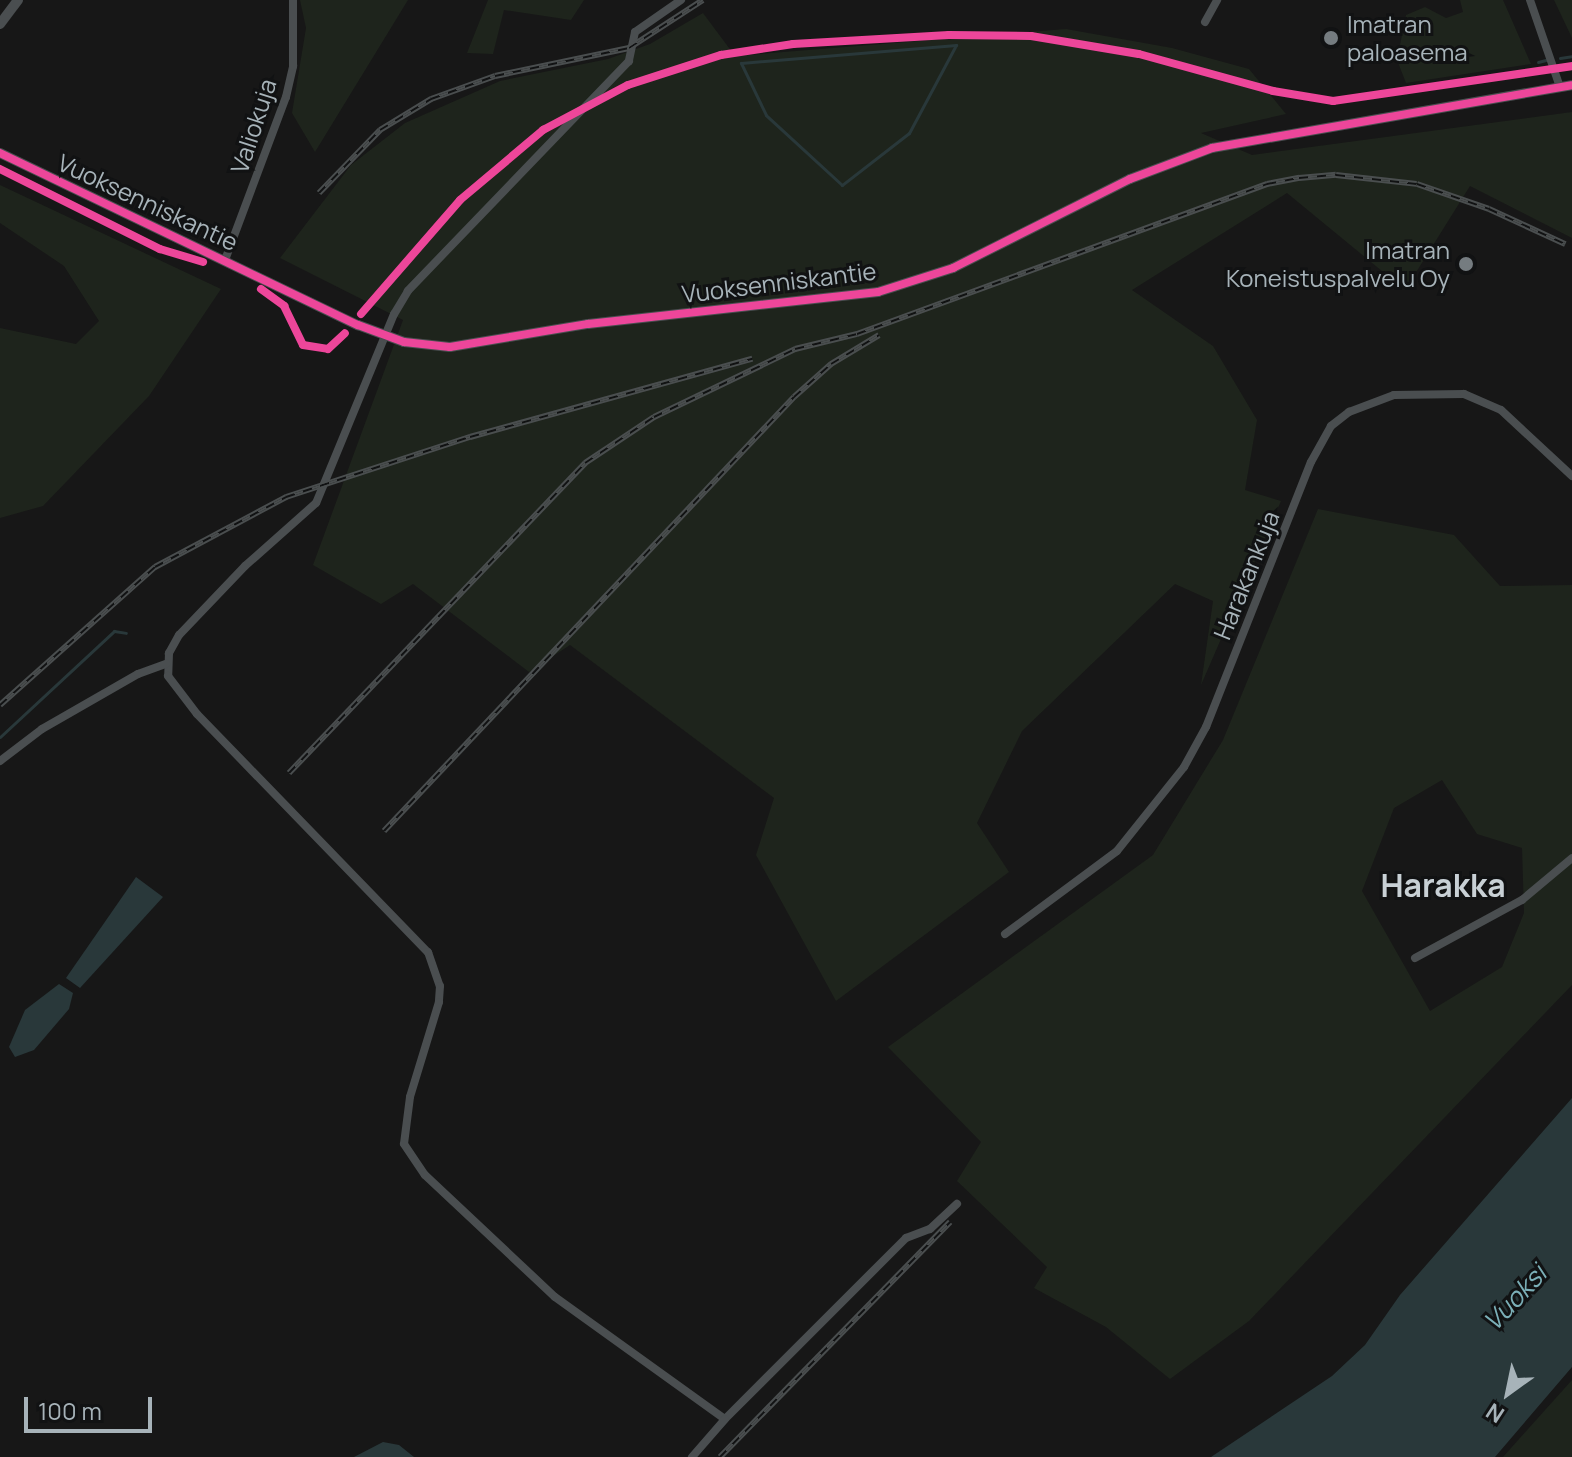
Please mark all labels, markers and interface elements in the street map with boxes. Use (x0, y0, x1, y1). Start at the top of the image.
place label: Imatran paloasema (1347, 10, 1468, 66)
marker: Imatran paloasema (1322, 29, 1340, 47)
street label: Valiokuja (224, 75, 282, 177)
street label: Vuoksenniskantie (53, 148, 243, 256)
place label: Imatran Koneistuspalvelu Oy (1226, 236, 1450, 292)
marker: Imatran Koneistuspalvelu Oy (1457, 255, 1475, 273)
street label: Vuoksenniskantie (680, 256, 878, 308)
street label: Harakankuja (1207, 506, 1285, 644)
district label: Harakka (1380, 866, 1506, 904)
water label: Vuoksi (1477, 1259, 1553, 1337)
north arrow (1468, 1353, 1548, 1433)
scale bar (28, 1381, 156, 1431)
text: 100 m (38, 1394, 102, 1427)
text: N (1480, 1396, 1510, 1430)

